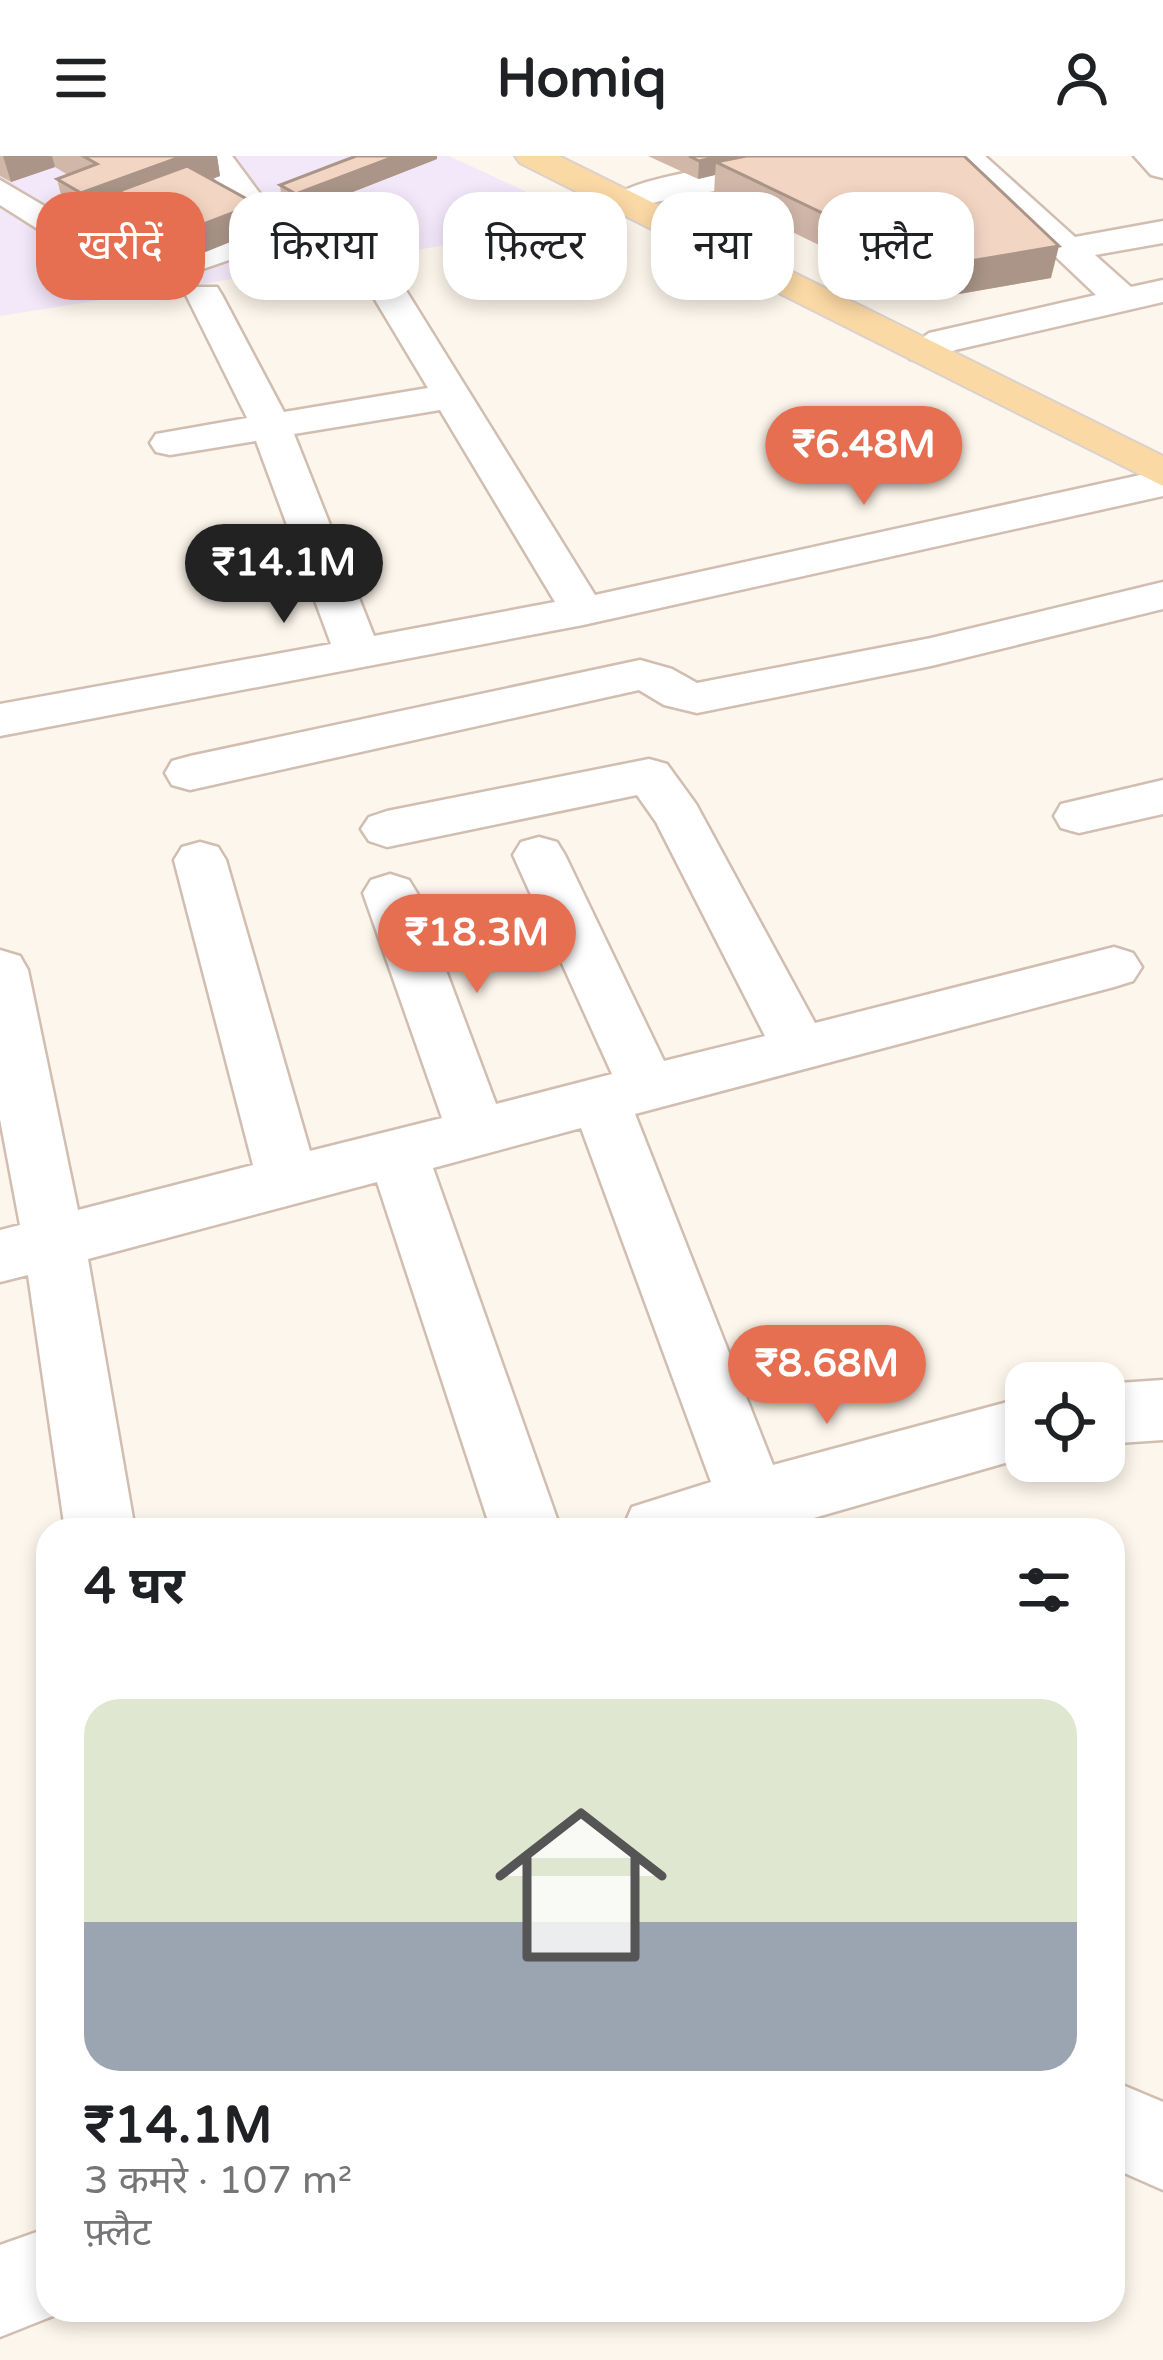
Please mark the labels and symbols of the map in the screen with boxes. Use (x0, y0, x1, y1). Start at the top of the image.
pin: ₹6.48M (766, 406, 962, 508)
pin: ₹14.1M (186, 524, 382, 626)
pin: ₹18.3M (379, 894, 575, 996)
pin: ₹8.68M (729, 1325, 925, 1427)

